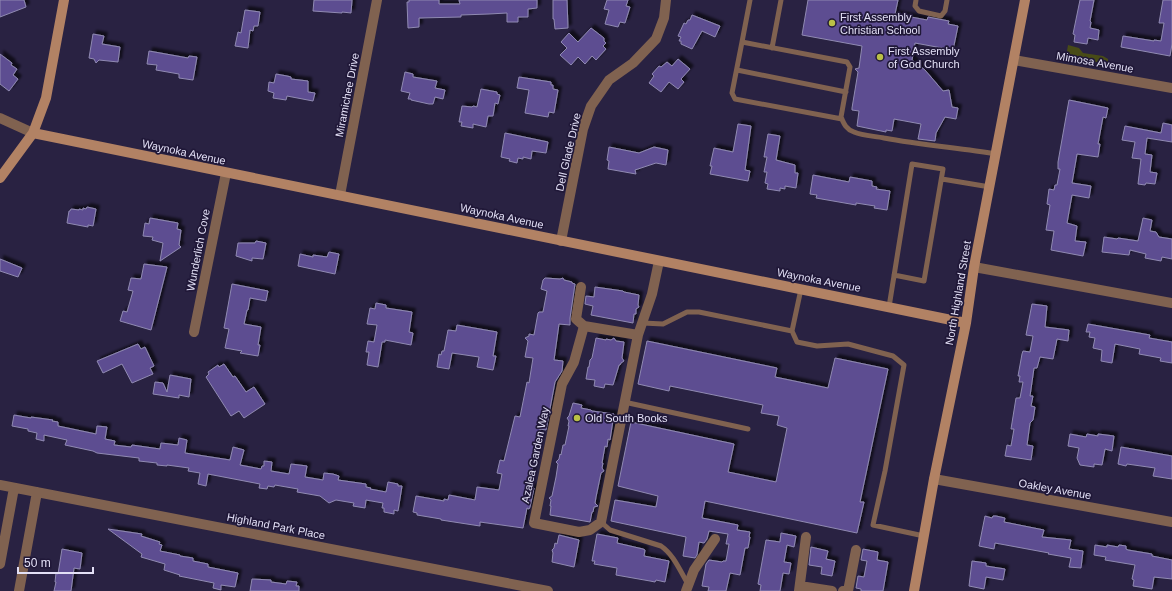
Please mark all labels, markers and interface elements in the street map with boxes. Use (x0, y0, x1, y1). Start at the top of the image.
place label: First Assembly Christian School (840, 11, 920, 36)
marker: First Assembly Christian School (827, 18, 837, 28)
place label: First Assembly of God Church (888, 45, 960, 70)
street label: Mimosa Avenue (1056, 49, 1134, 75)
street label: Miramichee Drive (333, 52, 361, 138)
marker: First Assembly of God Church (875, 52, 885, 62)
street label: Dell Glade Drive (553, 112, 583, 192)
street label: Waynoka Avenue (141, 137, 227, 167)
street label: Waynoka Avenue (459, 201, 545, 231)
street label: Wunderlich Cove (184, 208, 212, 292)
street label: North Highland Street (943, 240, 973, 346)
street label: Waynoka Avenue (776, 266, 862, 294)
street label: Azalea Garden Way (519, 405, 551, 504)
place label: Old South Books (585, 412, 668, 424)
marker: Old South Books (572, 413, 582, 423)
street label: Oakley Avenue (1018, 477, 1092, 501)
street label: Highland Park Place (226, 511, 326, 541)
scale bar (18, 549, 93, 575)
text: 50 m (24, 556, 51, 570)

